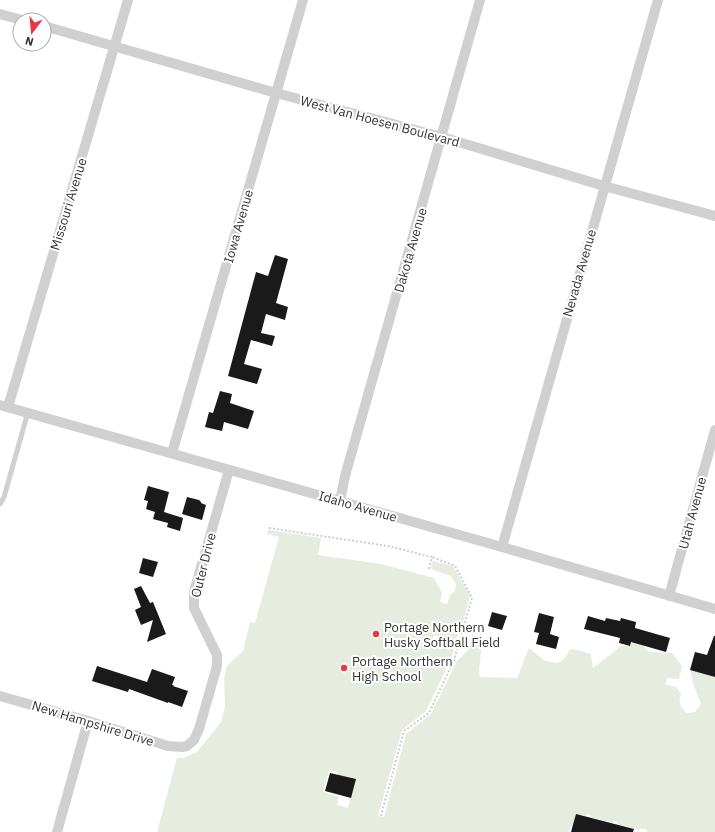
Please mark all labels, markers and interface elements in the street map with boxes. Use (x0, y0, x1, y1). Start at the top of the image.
north arrow (12, 12, 52, 52)
text: N (23, 34, 35, 49)
street label: West Van Hoesen Boulevard (298, 92, 461, 151)
street label: Missouri Avenue (46, 156, 91, 252)
street label: Iowa Avenue (220, 187, 257, 265)
street label: Dakota Avenue (390, 206, 431, 295)
street label: Nevada Avenue (559, 227, 600, 319)
street label: Utah Avenue (675, 475, 710, 551)
street label: Idaho Avenue (317, 487, 399, 526)
street label: Outer Drive (187, 531, 220, 599)
place label: Portage Northern Husky Softball Field (384, 619, 500, 651)
marker: Portage Northern Husky Softball Field (371, 629, 381, 639)
place label: Portage Northern High School (352, 653, 453, 685)
marker: Portage Northern High School (339, 663, 349, 673)
street label: New Hampshire Drive (30, 697, 156, 750)

